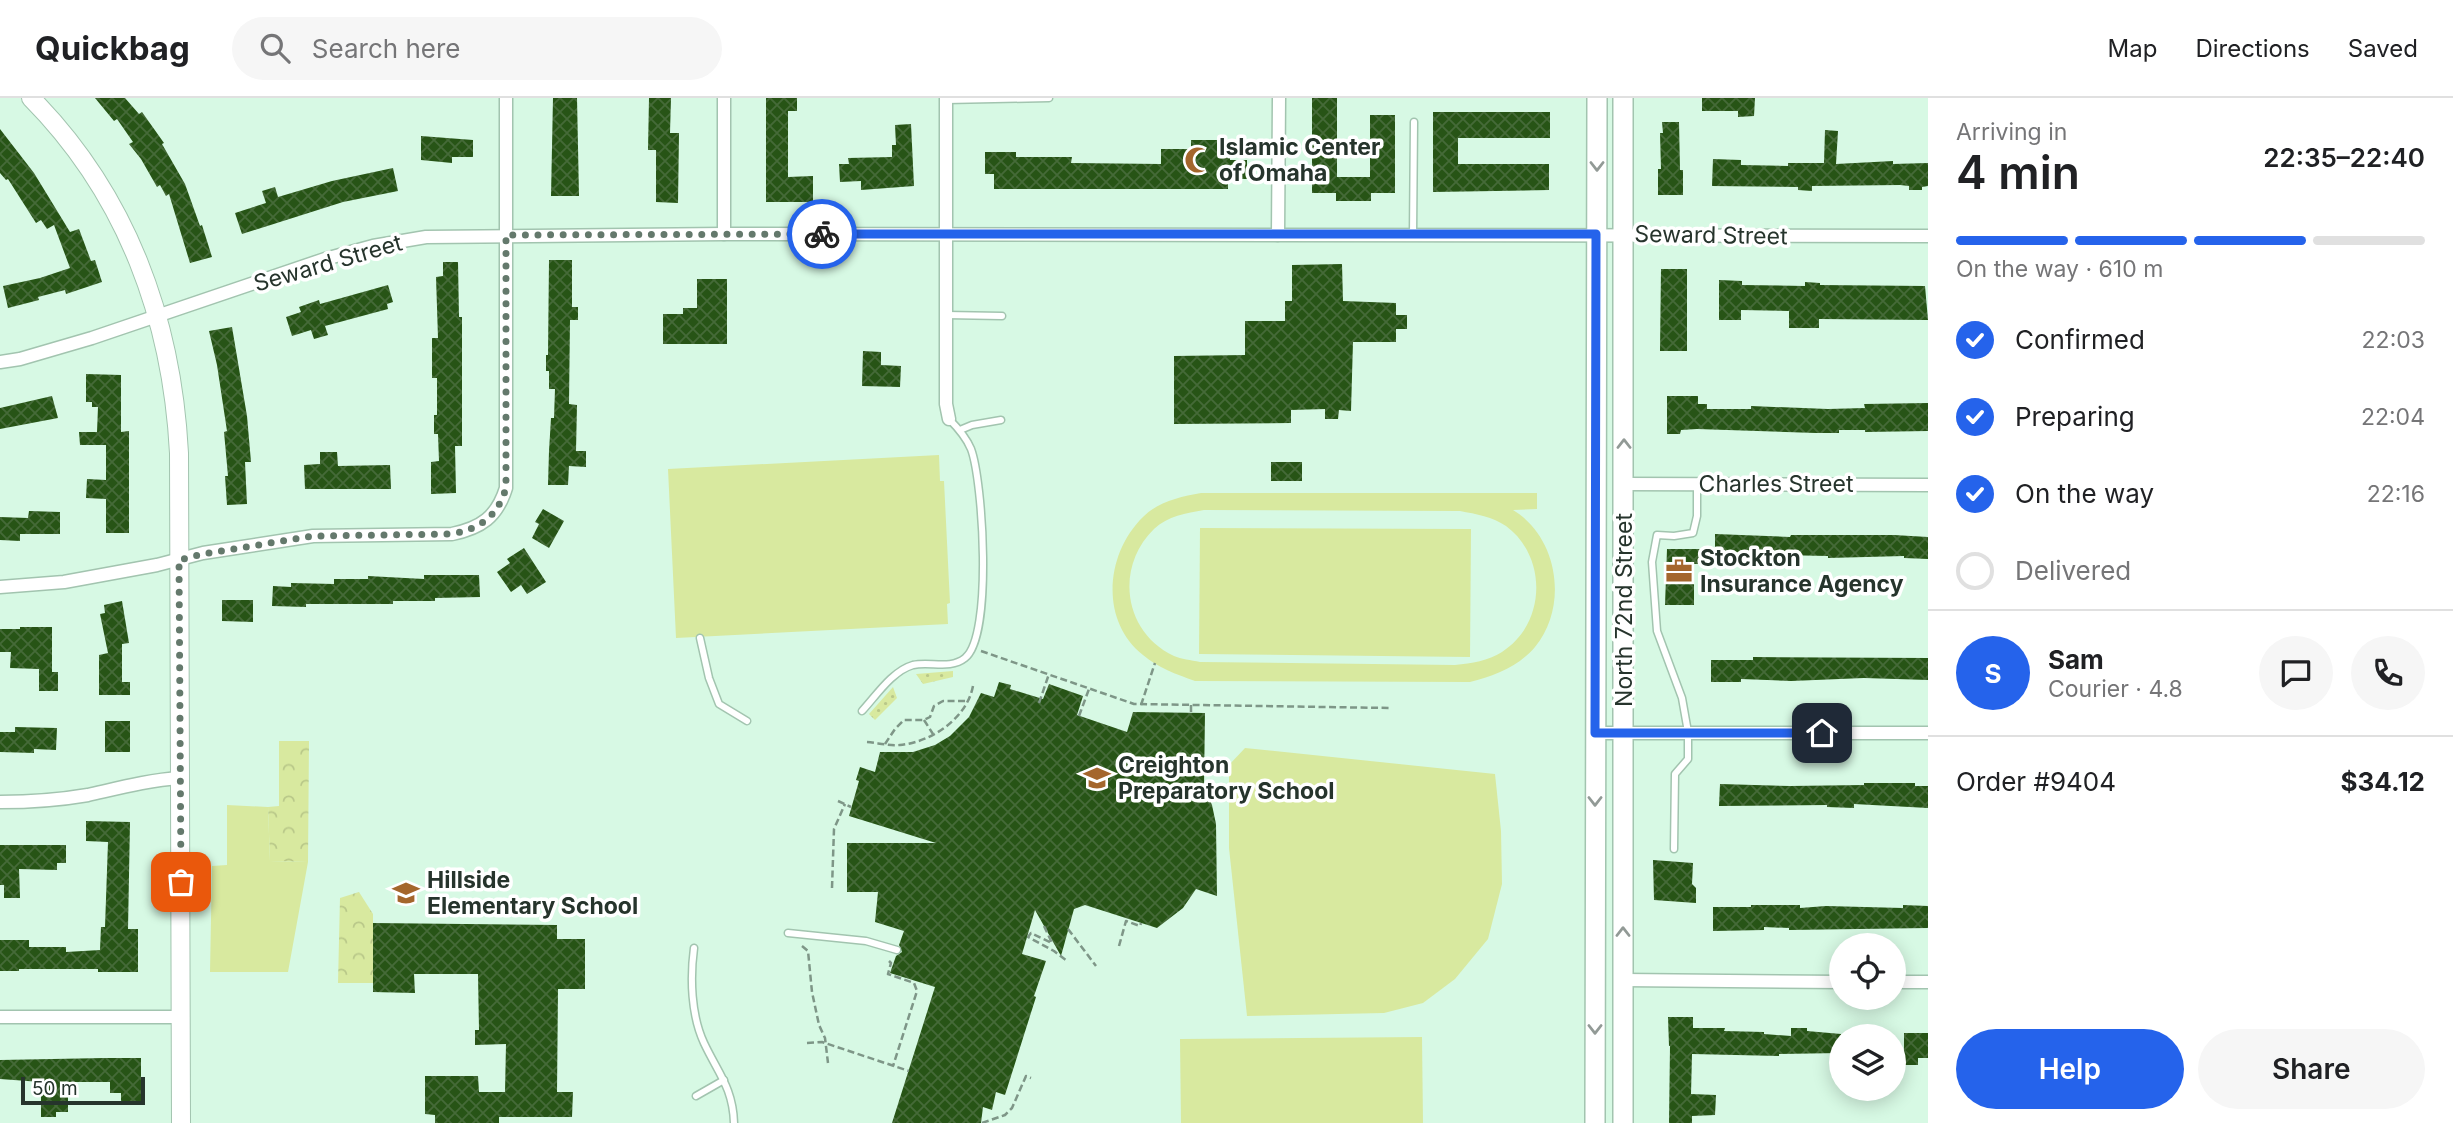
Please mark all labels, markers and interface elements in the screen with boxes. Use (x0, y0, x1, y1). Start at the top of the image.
search box (232, 17, 722, 80)
text: Quickbag (35, 28, 190, 68)
icon: search (256, 29, 294, 67)
text: Search here (312, 33, 460, 64)
text: Map (2108, 34, 2157, 63)
text: Directions (2195, 34, 2310, 63)
text: Saved (2348, 34, 2418, 63)
text: Arriving in (1956, 118, 2067, 146)
place label: Islamic Center of Omaha (1219, 133, 1380, 187)
text: 22:35–22:40 (2263, 142, 2425, 173)
text: 4 min (1956, 144, 2080, 200)
mosque icon: Islamic Center of Omaha (1183, 145, 1213, 175)
one-way arrow (1589, 161, 1605, 172)
courier (787, 199, 857, 269)
icon: bike (803, 215, 841, 253)
street label: Seward Street (1634, 220, 1788, 250)
street label: Seward Street (250, 228, 406, 298)
text: On the way · 610 m (1956, 255, 2163, 283)
icon: check (1956, 321, 1994, 359)
text: Confirmed (2015, 324, 2145, 355)
text: 22:03 (2362, 326, 2425, 354)
icon: check (1956, 398, 1994, 436)
text: Preparing (2015, 401, 2135, 432)
text: 22:04 (2361, 403, 2425, 431)
one-way arrow (1616, 439, 1632, 449)
street label: Charles Street (1699, 470, 1854, 498)
icon: check (1956, 475, 1994, 513)
text: On the way (2015, 478, 2154, 509)
text: 22:16 (2367, 480, 2425, 508)
street label: North 72nd Street (1610, 513, 1638, 707)
place label: Stockton Insurance Agency (1700, 544, 1904, 598)
text: Delivered (2015, 555, 2131, 586)
office icon: Stockton Insurance Agency (1664, 556, 1694, 586)
button: chat (2259, 636, 2333, 710)
button: phone (2351, 636, 2425, 710)
text: Sam (2048, 644, 2104, 675)
text: S (1984, 658, 2002, 689)
text: Courier · 4.8 (2048, 675, 2183, 703)
pin (1792, 703, 1852, 763)
icon: home (1803, 714, 1841, 752)
place label: Creighton Preparatory School (1118, 751, 1335, 805)
school or university icon: Creighton Preparatory School (1082, 763, 1112, 793)
text: Order #9404 (1956, 766, 2116, 797)
text: $34.12 (2341, 766, 2425, 797)
one-way arrow (1587, 796, 1603, 807)
pin (151, 852, 211, 912)
icon: bag (162, 863, 200, 901)
place label: Hillside Elementary School (427, 866, 638, 920)
school or university icon: Hillside Elementary School (391, 878, 421, 908)
one-way arrow (1615, 927, 1631, 937)
map controls (1829, 933, 1906, 1101)
button: locate (1829, 933, 1906, 1010)
one-way arrow (1587, 1024, 1603, 1034)
button: layers (1829, 1024, 1906, 1101)
button: Help (1956, 1029, 2184, 1109)
button: Share (2198, 1029, 2425, 1109)
scale bar (21, 1074, 145, 1106)
text: 50 m (32, 1077, 78, 1100)

